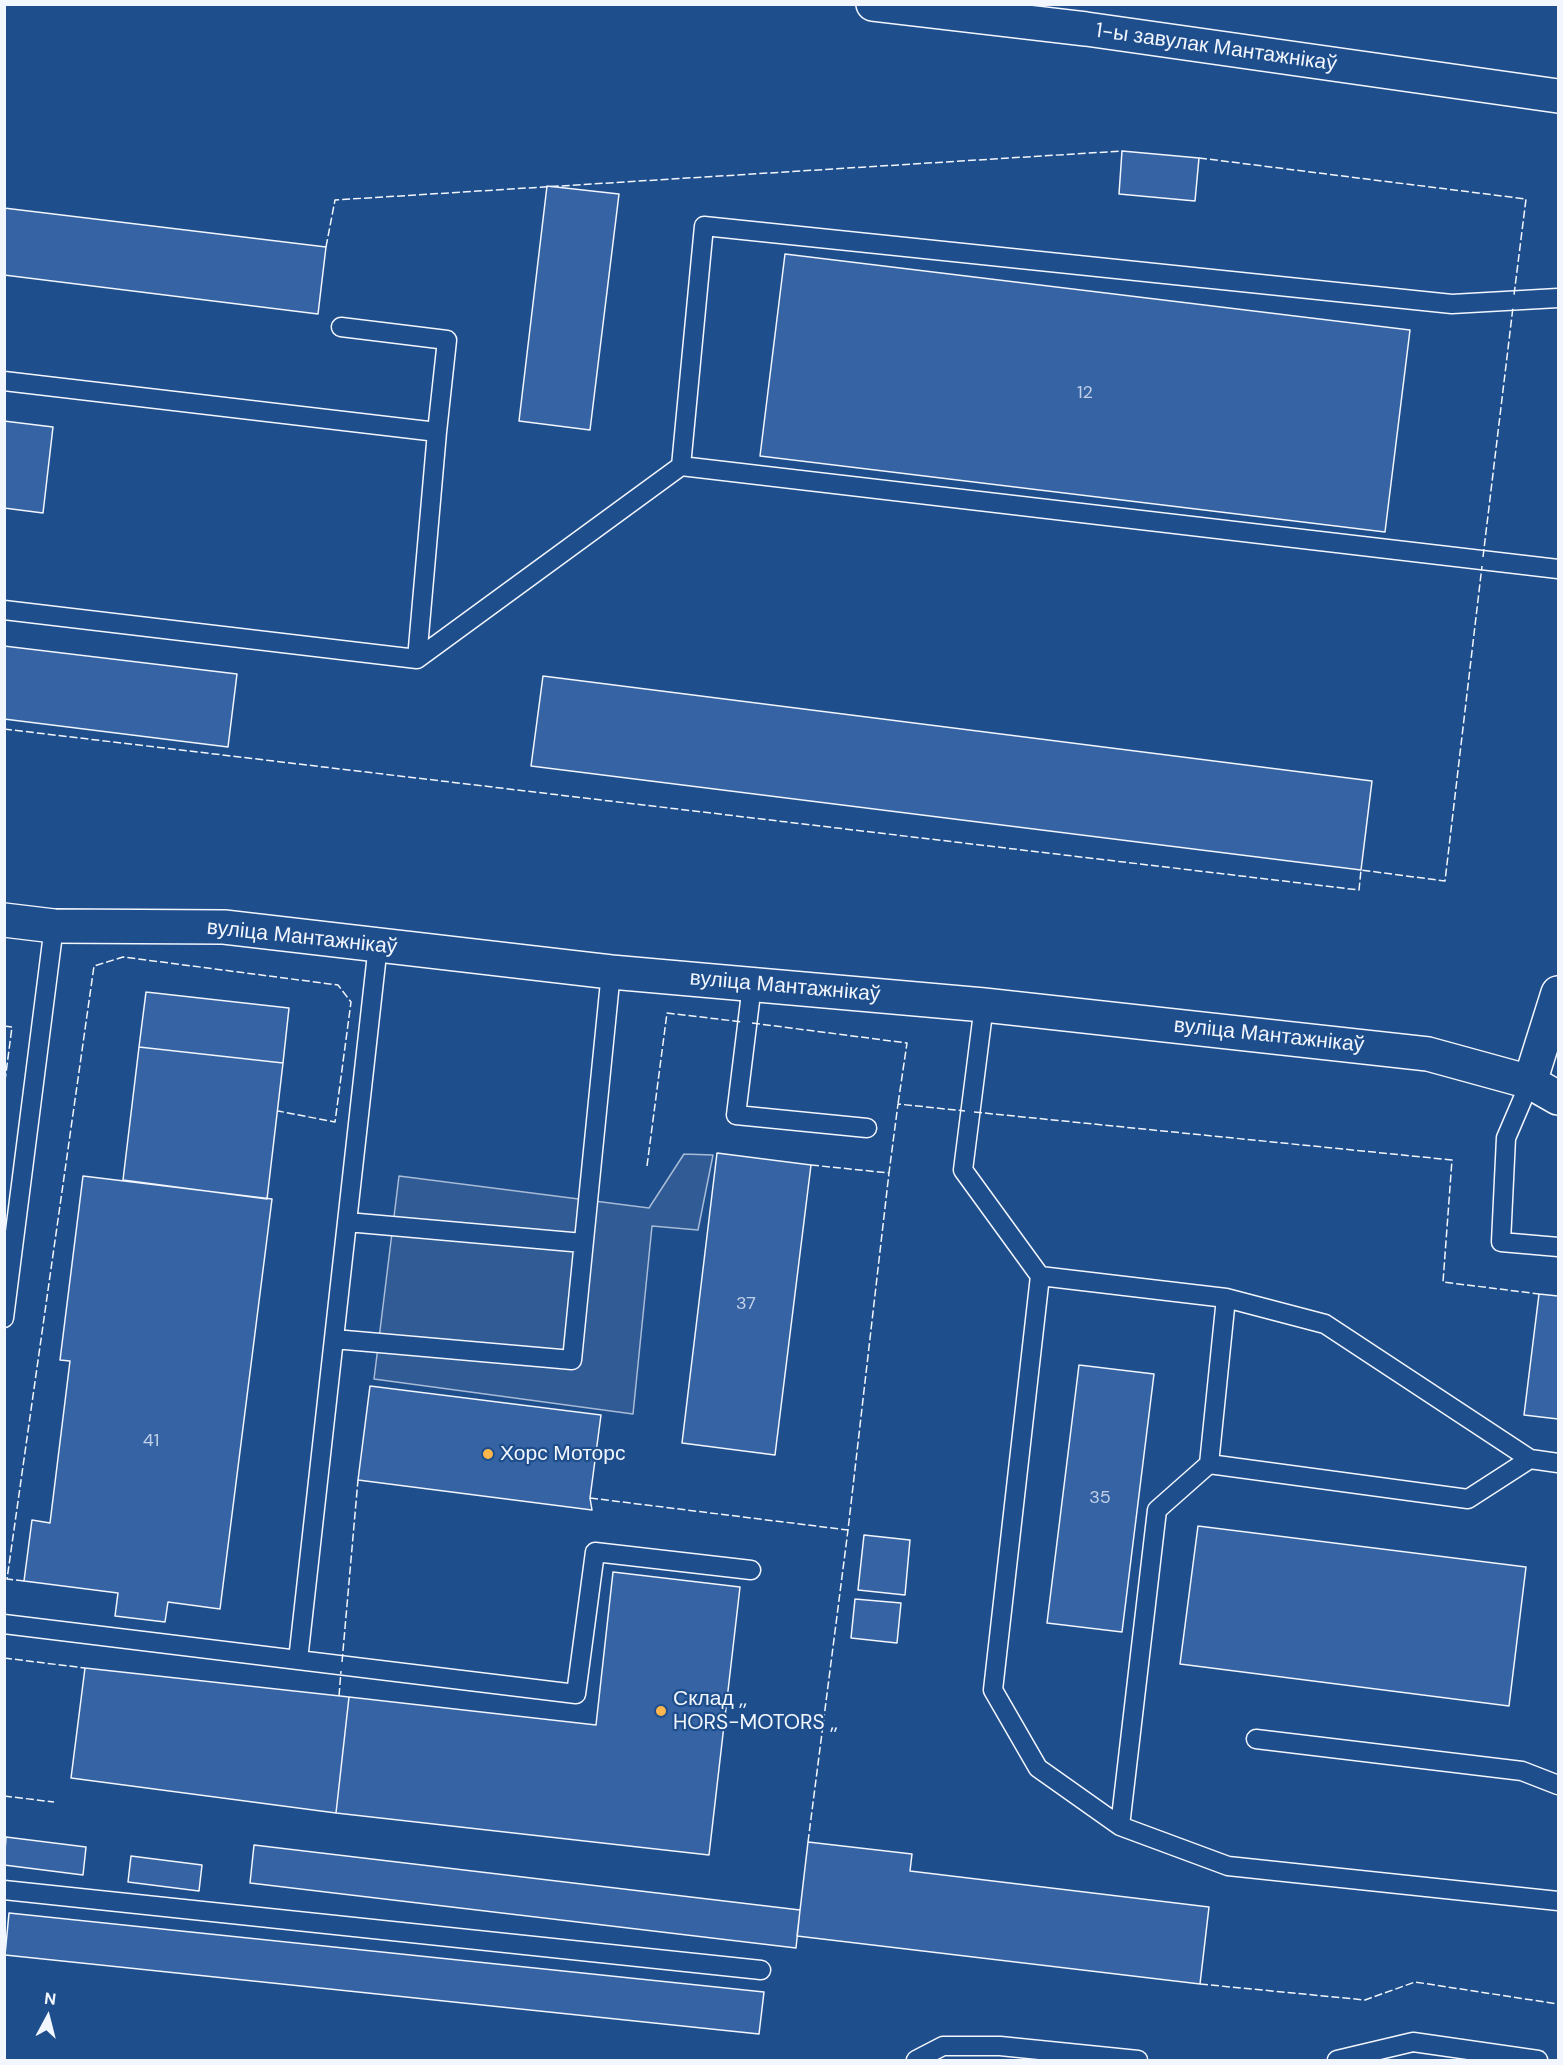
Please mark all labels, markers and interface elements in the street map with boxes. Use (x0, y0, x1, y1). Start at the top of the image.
street label: 1-ы завулак Мантажнікаў (1094, 19, 1338, 77)
house number: 12 (1077, 382, 1093, 404)
street label: вуліца Мантажнікаў (206, 915, 398, 961)
street label: вуліца Мантажнікаў (689, 966, 881, 1008)
street label: вуліца Мантажнікаў (1173, 1013, 1365, 1059)
house number: 37 (736, 1293, 756, 1315)
house number: 41 (143, 1430, 159, 1452)
place label: Хорс Моторс (500, 1441, 625, 1467)
marker: Хорс Моторс (481, 1447, 495, 1461)
house number: 35 (1089, 1487, 1111, 1509)
place label: Склад ,, HORS-MOTORS ,, (673, 1686, 838, 1736)
marker: Склад ,, HORS-MOTORS ,, (654, 1704, 668, 1718)
north arrow (18, 1987, 78, 2047)
text: N (43, 1988, 57, 2010)

